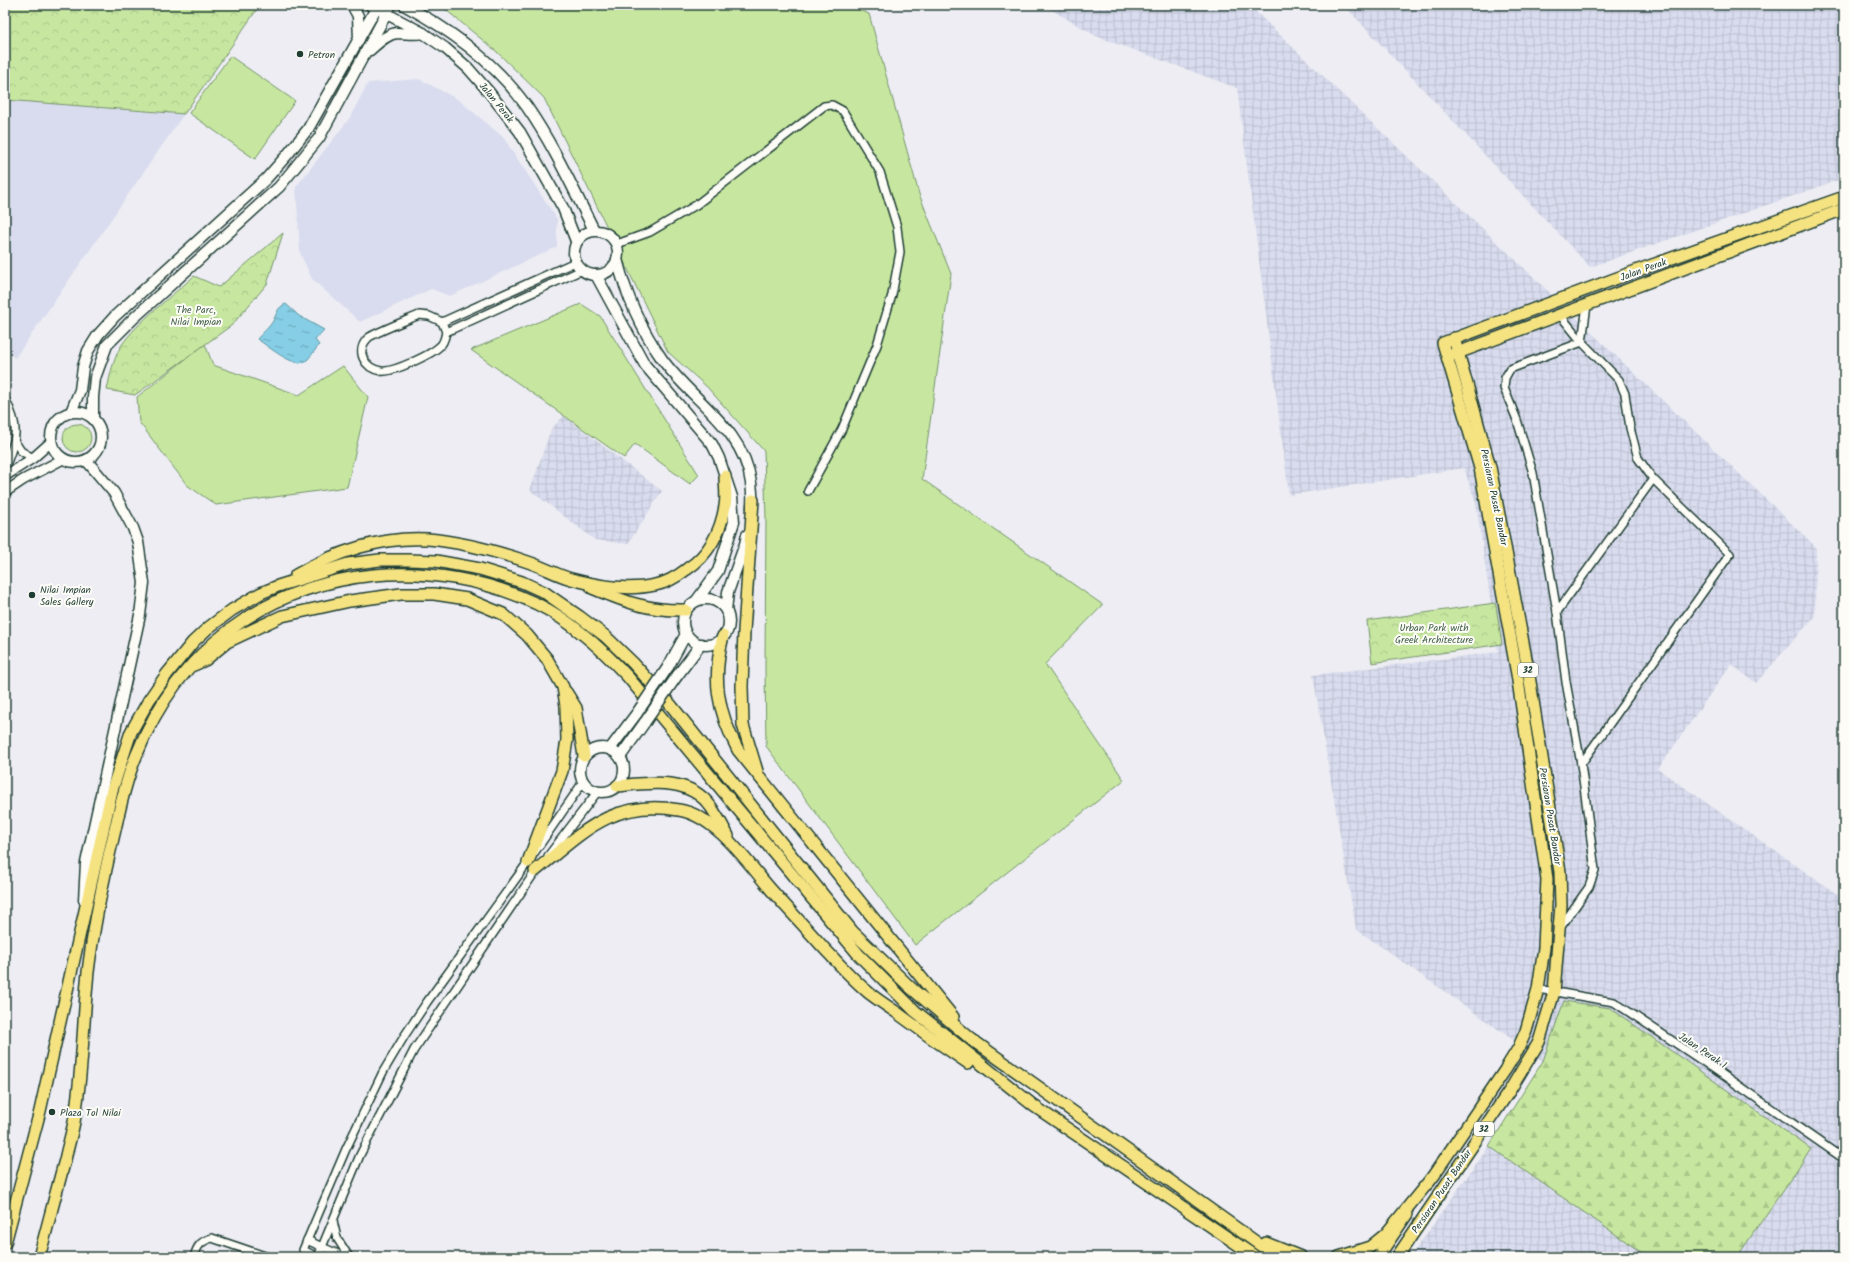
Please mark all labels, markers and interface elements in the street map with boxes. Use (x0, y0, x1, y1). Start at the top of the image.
place label: Petron (308, 47, 335, 63)
marker: Petron (295, 49, 305, 59)
street label: Jalan Perak (475, 79, 518, 127)
street label: Jalan Perak (1618, 254, 1669, 286)
park label: The Parc, Nilai Impian (171, 302, 221, 330)
street label: Persiaran Pusat Bandar (1476, 447, 1512, 548)
place label: Nilai Impian Sales Gallery (40, 582, 94, 610)
marker: Nilai Impian Sales Gallery (27, 590, 37, 600)
park label: Urban Park with Greek Architecture (1395, 620, 1474, 648)
road number: 32 (1518, 663, 1538, 677)
street label: Persiaran Pusat Bandar (1534, 766, 1566, 867)
street label: Jalan Perak 1 (1675, 1029, 1730, 1073)
place label: Plaza Tol Nilai (60, 1105, 121, 1121)
marker: Plaza Tol Nilai (47, 1107, 57, 1117)
road number: 32 (1474, 1122, 1494, 1136)
street label: Persiaran Pusat Bandar (1408, 1146, 1476, 1237)

